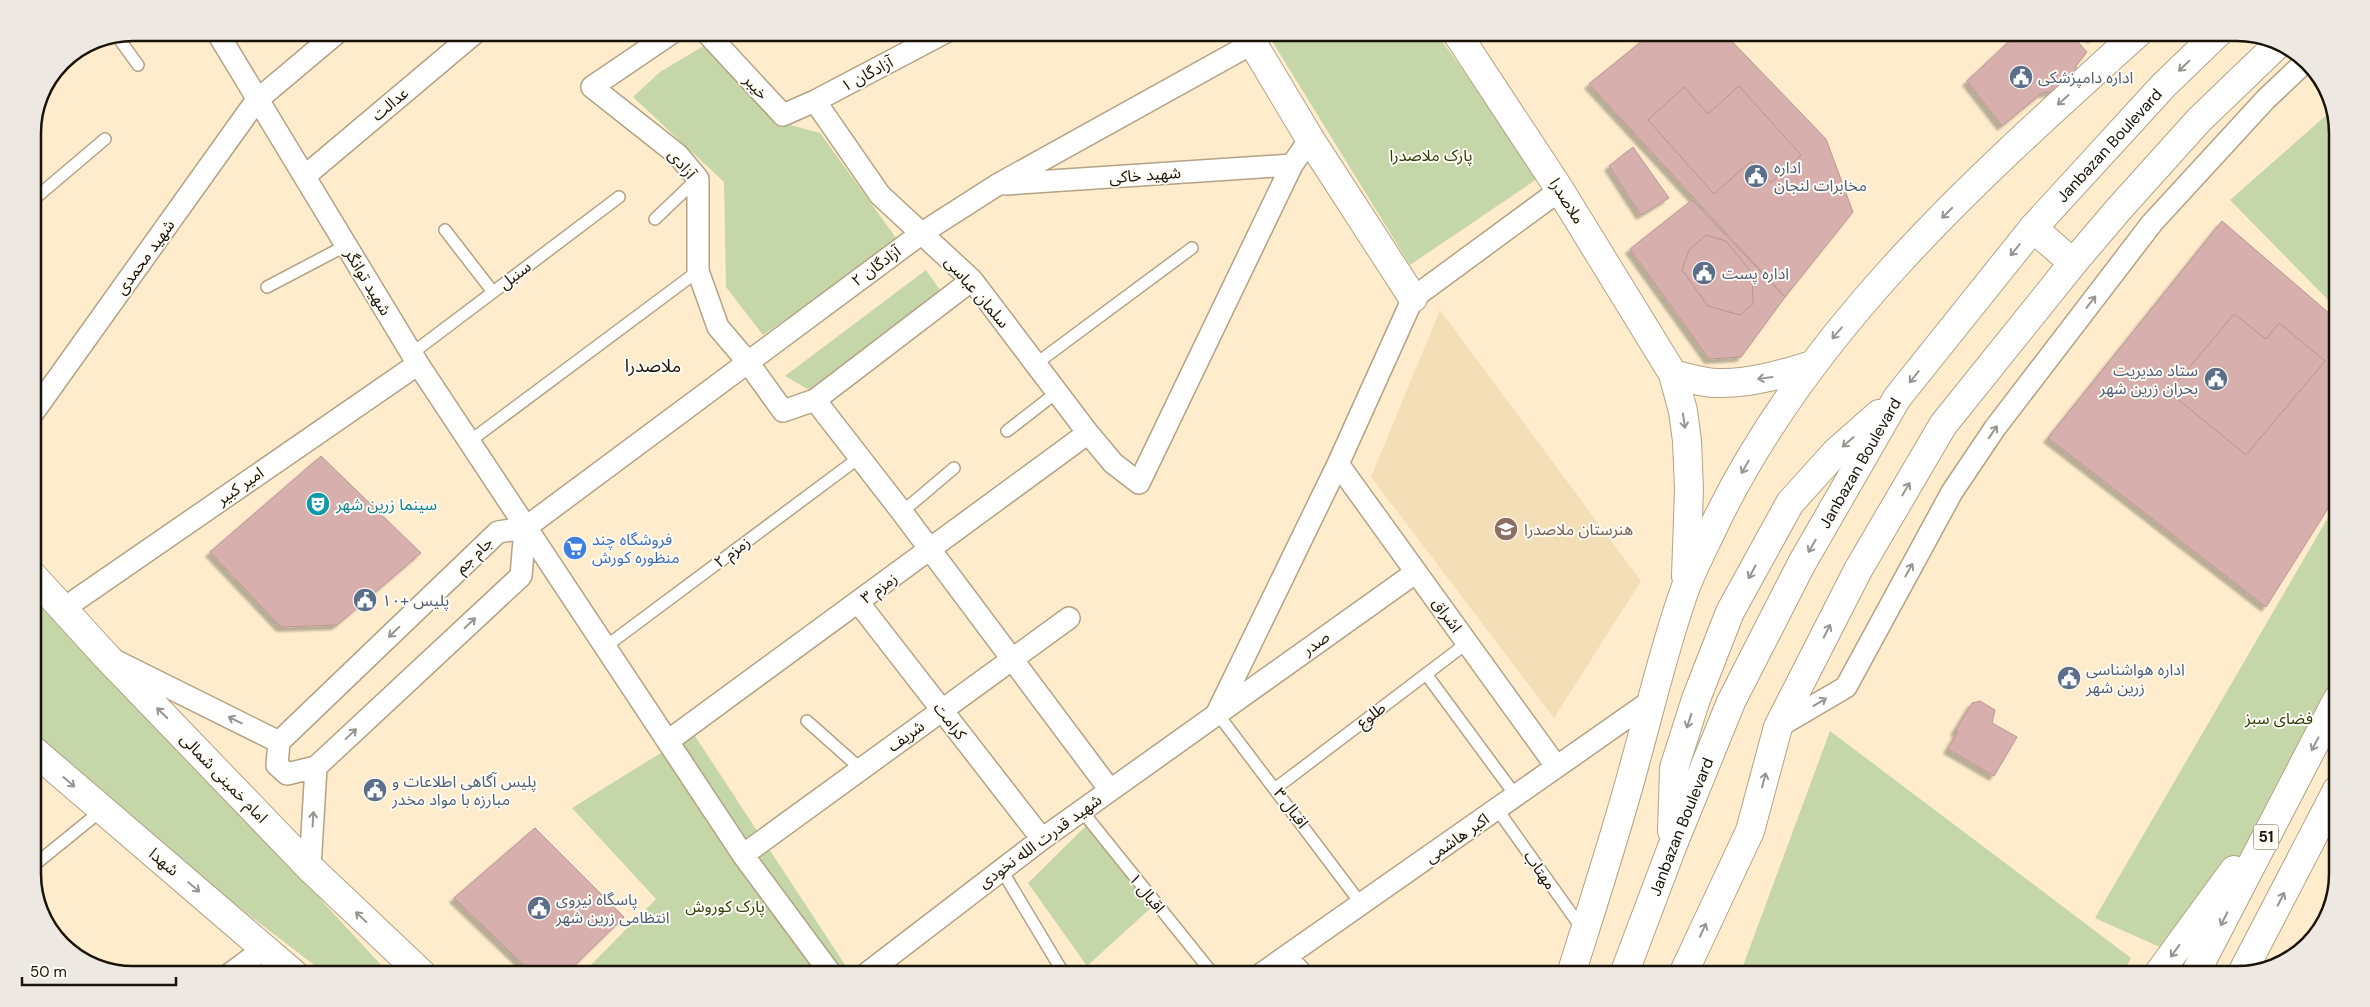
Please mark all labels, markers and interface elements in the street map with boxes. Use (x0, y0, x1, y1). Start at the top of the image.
street label: آزادگان ۱ (837, 51, 898, 96)
one-way arrow (2178, 60, 2190, 72)
public building icon: اداره دامپزشکی (2008, 64, 2034, 90)
place label: اداره دامپزشکی (2038, 67, 2133, 88)
street label: خیبر (738, 69, 773, 104)
street label: عدالت (367, 82, 413, 126)
street label: Janbazan Boulevard (2051, 84, 2166, 206)
one-way arrow (2057, 94, 2070, 106)
street label: آزادی (663, 145, 701, 184)
park label: پارک ملاصدرا (1389, 145, 1473, 166)
place label: اداره مخابرات لنجان (1774, 157, 1867, 196)
street label: شهید خاکی (1108, 162, 1182, 188)
public building icon: اداره مخابرات لنجان (1743, 163, 1769, 189)
street label: ملاصدرا (1545, 174, 1589, 228)
one-way arrow (1941, 207, 1953, 220)
street label: شهید محمدی (111, 215, 179, 299)
street label: آزادگان ۲ (847, 240, 906, 291)
street label: شهید توانگر (339, 244, 396, 319)
one-way arrow (2010, 244, 2021, 257)
street label: سلمان عباسی (940, 252, 1014, 332)
street label: سنبل (495, 256, 535, 294)
public building icon: اداره پست (1691, 260, 1717, 286)
place label: اداره پست (1722, 263, 1789, 284)
one-way arrow (2086, 295, 2096, 309)
one-way arrow (1831, 326, 1842, 339)
district label: ملاصدرا (625, 354, 681, 378)
place label: ستاد مدیریت بحران زرین شهر (2099, 360, 2198, 399)
public building icon: ستاد مدیریت بحران زرین شهر (2203, 366, 2229, 392)
one-way arrow (1909, 371, 1920, 384)
one-way arrow (1758, 373, 1774, 383)
street label: Janbazan Boulevard (1814, 394, 1906, 532)
one-way arrow (1680, 413, 1690, 429)
one-way arrow (1988, 425, 1998, 439)
one-way arrow (1841, 436, 1854, 448)
one-way arrow (1740, 459, 1750, 474)
street label: امیر کبیر (211, 462, 268, 510)
one-way arrow (1901, 483, 1911, 497)
theatre icon: سینما زرین شهر (305, 491, 331, 517)
place label: سینما زرین شهر (335, 494, 437, 515)
school or university icon: هنرستان ملاصدرا (1493, 516, 1519, 542)
place label: هنرستان ملاصدرا (1524, 519, 1633, 540)
place label: فروشگاه چند منظوره کورش (592, 529, 680, 568)
street label: زمزم ۲ (710, 531, 756, 574)
street label: جام جم (451, 532, 499, 579)
supermarket icon: فروشگاه چند منظوره کورش (562, 535, 588, 561)
one-way arrow (1807, 539, 1817, 554)
one-way arrow (1747, 564, 1757, 579)
one-way arrow (1904, 564, 1914, 578)
street label: زمزم ۳ (856, 568, 903, 610)
public building icon: پلیس +۱۰ (352, 587, 378, 613)
place label: پلیس +۱۰ (382, 590, 449, 611)
street label: اشراق (1427, 593, 1467, 637)
one-way arrow (464, 617, 477, 629)
one-way arrow (1823, 624, 1832, 639)
one-way arrow (388, 625, 400, 638)
street label: صدر (1297, 626, 1334, 660)
place label: اداره هواشناسی زرین شهر (2085, 659, 2185, 698)
public building icon: اداره هواشناسی زرین شهر (2056, 665, 2082, 691)
street label: طلوع (1352, 697, 1391, 734)
one-way arrow (1812, 697, 1826, 707)
street label: کرامت (929, 698, 972, 744)
one-way arrow (156, 707, 168, 719)
park label: فضای سبز (2244, 708, 2313, 729)
one-way arrow (1683, 713, 1693, 729)
one-way arrow (228, 715, 243, 725)
street label: شریف (883, 716, 929, 756)
street label: امام خمینی شمالی (174, 728, 272, 829)
one-way arrow (345, 728, 358, 740)
one-way arrow (2310, 736, 2320, 751)
street label: Janbazan Boulevard (1644, 754, 1718, 899)
place label: پلیس آگاهی اطلاعات و مبارزه با مواد مخدر (391, 771, 537, 810)
one-way arrow (1759, 772, 1769, 788)
one-way arrow (63, 776, 76, 788)
public building icon: پلیس آگاهی اطلاعات و مبارزه با مواد مخدر (362, 777, 388, 803)
street label: اقبال ۳ (1269, 783, 1313, 833)
street label: شهید قدرت الله نخودی (974, 789, 1106, 893)
street label: اکبر هاشمی (1421, 808, 1493, 868)
one-way arrow (308, 812, 317, 828)
road number: 51 (2254, 824, 2278, 850)
street label: شهدا (145, 843, 183, 881)
street label: مهتاب (1519, 846, 1561, 894)
street label: اقبال ۱ (1124, 869, 1170, 917)
one-way arrow (187, 881, 200, 893)
place label: پاسگاه نیروی انتظامی زرین شهر (555, 889, 670, 928)
one-way arrow (2276, 891, 2286, 906)
public building icon: پاسگاه نیروی انتظامی زرین شهر (526, 895, 552, 921)
park label: پارک کوروش (685, 896, 765, 917)
one-way arrow (355, 911, 368, 923)
one-way arrow (2219, 911, 2228, 926)
one-way arrow (1699, 923, 1709, 938)
one-way arrow (2170, 943, 2180, 957)
scale bar (22, 954, 176, 986)
text: 50 m (30, 962, 67, 982)

